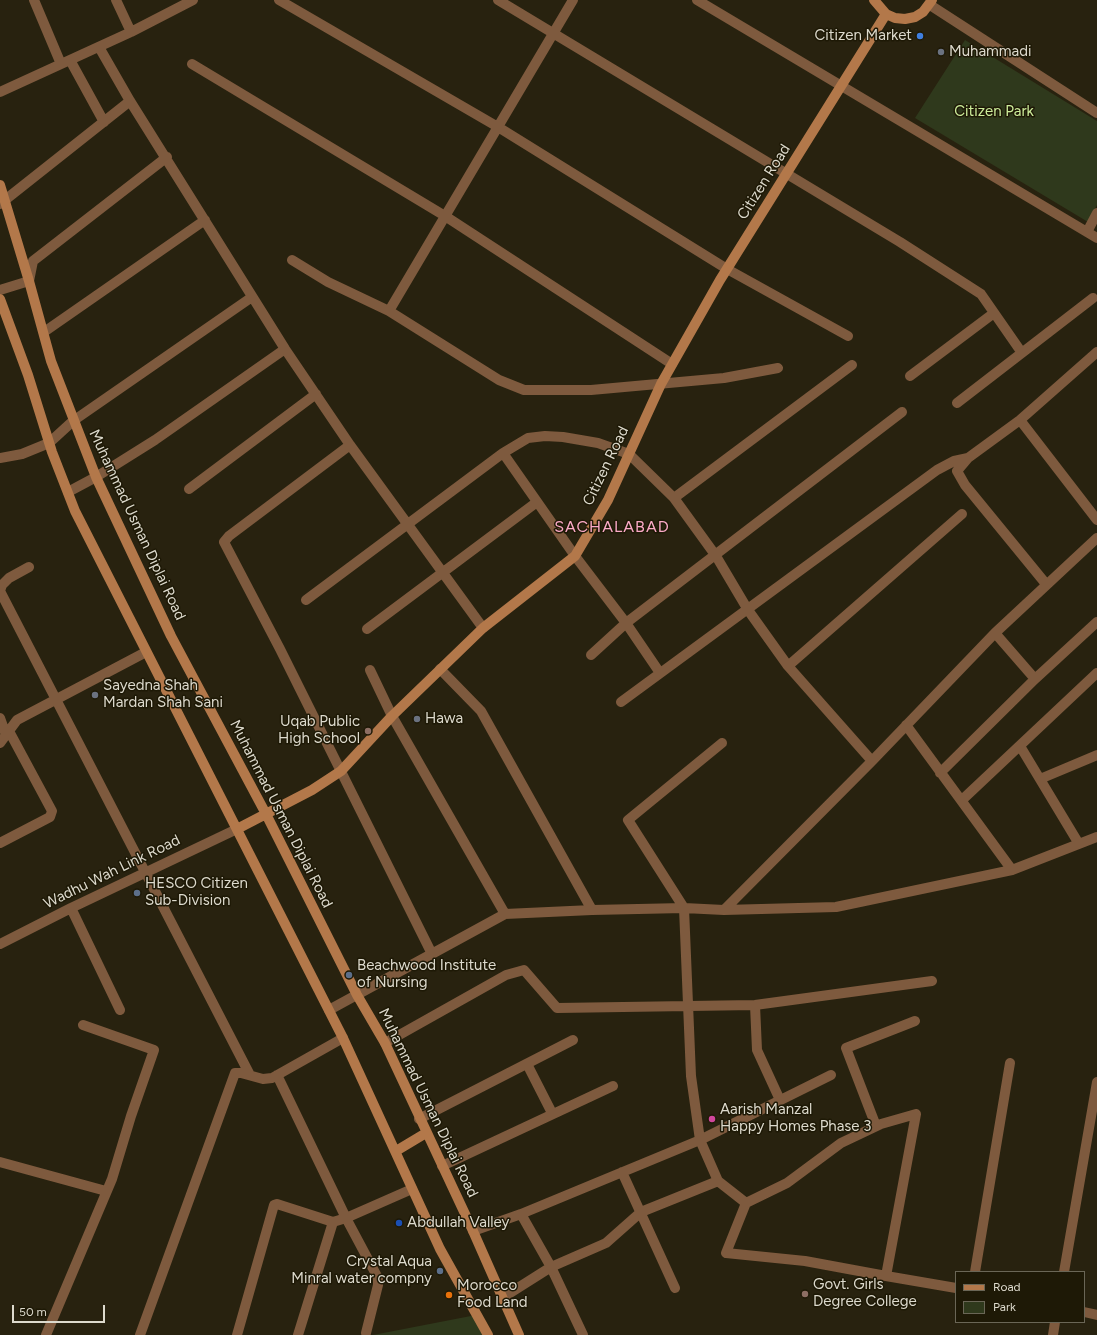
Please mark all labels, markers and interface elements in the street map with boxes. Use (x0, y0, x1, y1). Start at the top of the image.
place label: Citizen Market (815, 27, 912, 45)
marker: Citizen Market (915, 31, 925, 41)
place label: Muhammadi (949, 43, 1032, 61)
marker: Muhammadi (936, 47, 946, 57)
park label: Citizen Park (954, 103, 1034, 121)
street label: Citizen Road (734, 141, 794, 223)
street label: Citizen Road (579, 424, 633, 508)
street label: Muhammad Usman Diplai Road (85, 427, 189, 623)
district label: SACHALABAD (554, 517, 670, 537)
place label: Sayedna Shah Mardan Shah Sani (103, 677, 223, 712)
marker: Sayedna Shah Mardan Shah Sani (90, 690, 100, 700)
place label: Hawa (425, 710, 463, 728)
place label: Uqab Public High School (278, 713, 360, 748)
marker: Hawa (412, 714, 422, 724)
street label: Muhammad Usman Diplai Road (226, 717, 336, 911)
marker: Uqab Public High School (363, 726, 373, 736)
street label: Wadhu Wah Link Road (41, 831, 183, 913)
place label: HESCO Citizen Sub-Division (145, 875, 248, 910)
marker: HESCO Citizen Sub-Division (132, 888, 142, 898)
place label: Beachwood Institute of Nursing (357, 957, 496, 992)
marker: Beachwood Institute of Nursing (344, 970, 354, 980)
street label: Muhammad Usman Diplai Road (374, 1006, 482, 1200)
place label: Aarish Manzal Happy Homes Phase 3 (720, 1101, 871, 1136)
marker: Aarish Manzal Happy Homes Phase 3 (707, 1114, 717, 1124)
place label: Abdullah Valley (407, 1214, 509, 1232)
marker: Abdullah Valley (394, 1218, 404, 1228)
place label: Crystal Aqua Minral water compny (291, 1253, 432, 1288)
marker: Crystal Aqua Minral water compny (435, 1266, 445, 1276)
legend (955, 1271, 1085, 1323)
place label: Govt. Girls Degree College (813, 1276, 917, 1311)
place label: Morocco Food Land (457, 1277, 528, 1312)
text: Road (993, 1280, 1021, 1294)
marker: Govt. Girls Degree College (800, 1289, 810, 1299)
marker: Morocco Food Land (444, 1290, 454, 1300)
scale bar (14, 1297, 107, 1323)
text: Park (993, 1300, 1016, 1314)
text: 50 m (19, 1305, 47, 1319)

